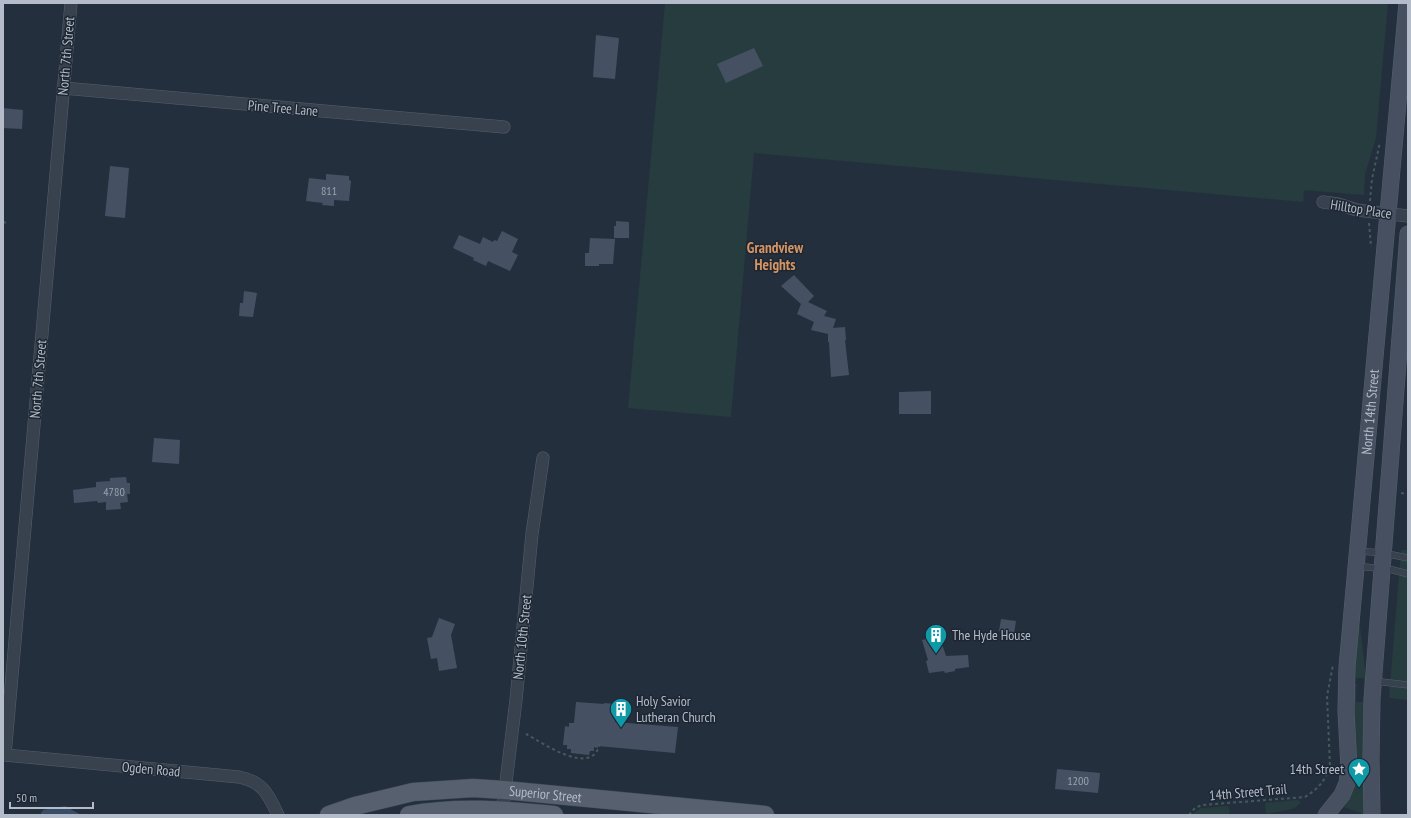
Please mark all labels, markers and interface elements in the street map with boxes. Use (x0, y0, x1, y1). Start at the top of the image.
street label: North 7th Street (54, 16, 78, 96)
street label: Pine Tree Lane (247, 96, 319, 120)
house number: 811 (321, 183, 337, 198)
street label: Hilltop Place (1329, 195, 1393, 223)
district label: Grandview Heights (747, 238, 804, 274)
street label: North 7th Street (26, 339, 50, 419)
street label: North 14th Street (1357, 368, 1383, 455)
house number: 4780 (103, 484, 125, 499)
street label: North 10th Street (509, 594, 535, 680)
building icon: The Hyde House (923, 622, 949, 655)
place label: The Hyde House (952, 626, 1031, 644)
place label: Holy Savior Lutheran Church (636, 692, 716, 726)
building icon: Holy Savior Lutheran Church (608, 696, 634, 729)
place icon: 14th Street (1346, 756, 1372, 789)
street label: Ogden Road (121, 757, 181, 781)
place label: 14th Street (1289, 760, 1344, 778)
house number: 1200 (1067, 773, 1089, 788)
street label: 14th Street Trail (1208, 780, 1288, 804)
street label: Superior Street (508, 782, 583, 806)
scale bar (10, 784, 93, 810)
text: 50 m (16, 790, 37, 805)

